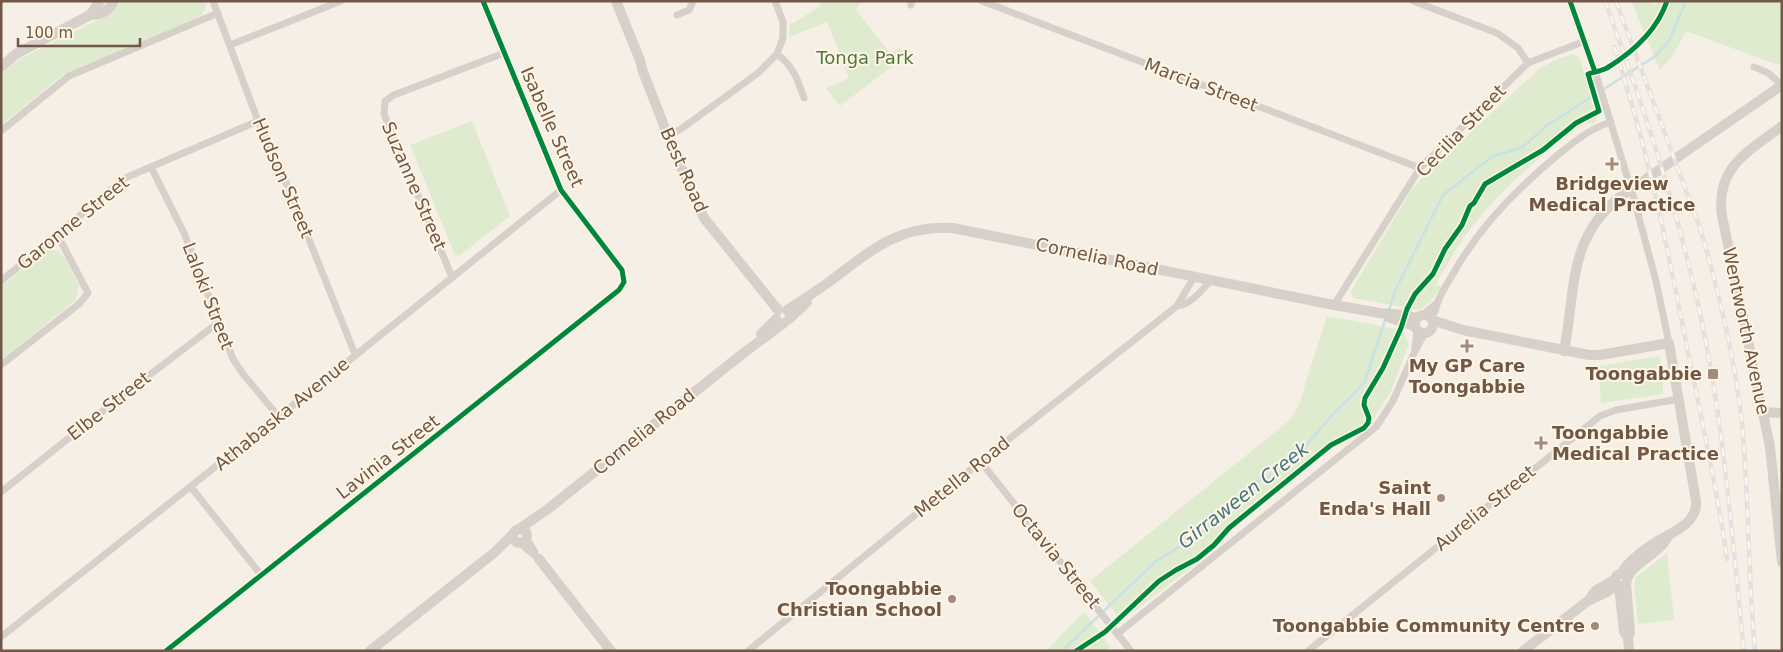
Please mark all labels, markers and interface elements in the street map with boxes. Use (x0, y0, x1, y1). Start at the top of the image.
scale bar (18, 15, 140, 47)
text: 100 m (25, 24, 73, 42)
park label: Tonga Park (815, 47, 914, 68)
street label: Marcia Street (1141, 53, 1261, 116)
street label: Isabelle Street (516, 63, 588, 190)
street label: Cecilia Street (1411, 80, 1510, 181)
street label: Hudson Street (249, 115, 318, 241)
street label: Suzanne Street (378, 118, 451, 253)
street label: Best Road (656, 124, 713, 216)
marker: Bridgeview Medical Practice (1605, 157, 1619, 171)
street label: Garonne Street (13, 171, 133, 274)
place label: Bridgeview Medical Practice (1529, 173, 1695, 215)
street label: Cornelia Road (1034, 233, 1160, 280)
street label: Laloki Street (178, 239, 239, 352)
street label: Wentworth Avenue (1718, 245, 1774, 416)
marker: My GP Care Toongabbie (1460, 339, 1474, 353)
street label: Athabaska Avenue (210, 353, 353, 474)
place label: My GP Care Toongabbie (1409, 355, 1525, 397)
place label: Toongabbie (1585, 363, 1702, 384)
street label: Elbe Street (63, 367, 154, 444)
marker: Toongabbie (1706, 367, 1720, 381)
street label: Cornelia Road (588, 384, 699, 479)
street label: Lavinia Street (332, 410, 443, 503)
place label: Toongabbie Medical Practice (1552, 422, 1719, 464)
street label: Metella Road (910, 432, 1014, 521)
marker: Toongabbie Medical Practice (1534, 436, 1548, 450)
water label: Girraween Creek (1173, 437, 1313, 553)
street label: Aurelia Street (1430, 461, 1539, 555)
place label: Saint Enda's Hall (1319, 477, 1431, 519)
marker: Saint Enda's Hall (1435, 492, 1447, 504)
street label: Octavia Street (1008, 499, 1105, 613)
place label: Toongabbie Christian School (777, 578, 942, 620)
marker: Toongabbie Christian School (946, 593, 958, 605)
place label: Toongabbie Community Centre (1273, 615, 1585, 636)
marker: Toongabbie Community Centre (1589, 620, 1601, 632)

